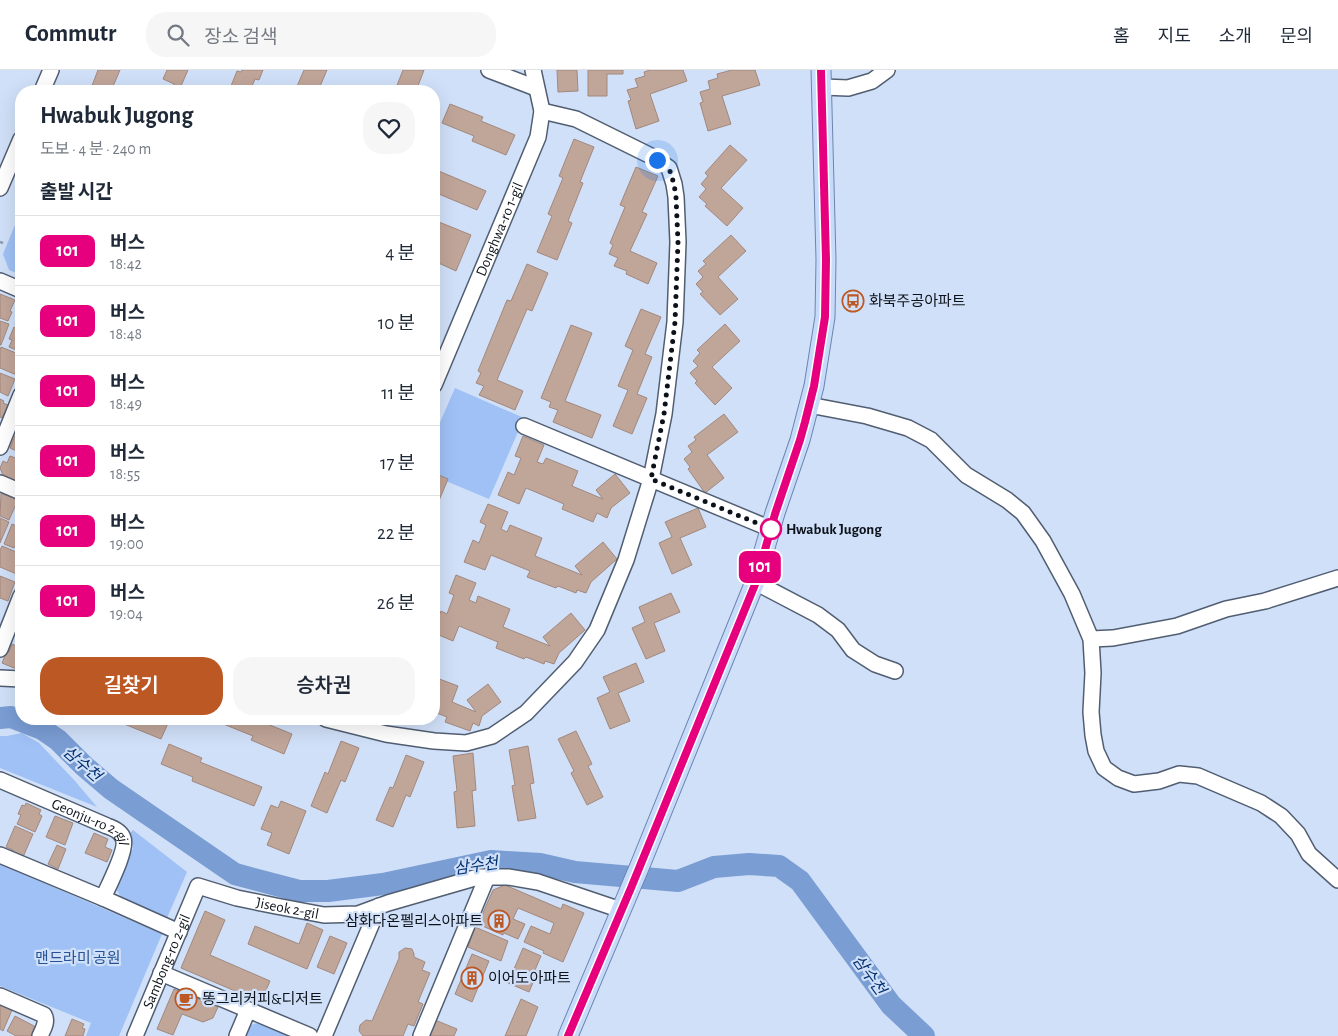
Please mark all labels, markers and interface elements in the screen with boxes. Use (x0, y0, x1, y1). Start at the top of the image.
search box (146, 12, 496, 57)
icon: search (164, 21, 192, 49)
text: Commutr (25, 22, 116, 46)
text: 장소 검색 (204, 28, 277, 47)
text: 홈 (1113, 28, 1130, 46)
text: 지도 (1158, 28, 1191, 46)
text: 소개 (1219, 28, 1252, 46)
text: 문의 (1280, 28, 1313, 46)
button: heart (363, 102, 415, 154)
text: Hwabuk Jugong (40, 104, 193, 128)
text: 도보 · 4 분 · 240 m (40, 141, 151, 157)
your location (645, 148, 670, 173)
street label: Donghwa-ro 1-gil (473, 180, 526, 278)
text: 출발 시간 (40, 183, 113, 202)
text: 버스 (110, 234, 145, 253)
text: 101 (56, 242, 79, 260)
text: 4 분 (385, 244, 415, 263)
text: 18:42 (110, 256, 142, 272)
bus stop icon: 화북주공아파트 (841, 289, 865, 313)
place label: 화북주공아파트 (869, 293, 966, 309)
text: 버스 (110, 304, 145, 323)
text: 101 (56, 312, 79, 330)
text: 10 분 (378, 314, 415, 333)
text: 18:48 (110, 326, 142, 342)
text: 버스 (110, 374, 145, 393)
text: 101 (56, 382, 79, 400)
text: 11 분 (381, 384, 415, 403)
text: 18:49 (110, 396, 142, 412)
text: 버스 (110, 444, 145, 463)
text: 101 (56, 452, 79, 470)
text: 17 분 (380, 454, 415, 473)
text: 18:55 (110, 466, 140, 482)
text: 버스 (110, 514, 145, 533)
marker: Hwabuk Jugong (760, 518, 782, 540)
text: 101 (56, 522, 79, 540)
place label: Hwabuk Jugong (786, 522, 882, 537)
text: 22 분 (377, 524, 415, 543)
text: 19:00 (110, 536, 144, 552)
line badge: 101 (731, 551, 789, 583)
text: 101 (749, 558, 771, 576)
text: 버스 (110, 584, 145, 603)
text: 101 (56, 592, 79, 610)
text: 26 분 (377, 594, 415, 613)
text: 19:04 (110, 606, 143, 622)
button: 길찾기 (40, 657, 223, 715)
button: 승차권 (233, 657, 415, 715)
water label: 삼수천 (60, 743, 106, 786)
street label: Geonju-ro 2-gil (50, 796, 131, 846)
water label: 삼수천 (453, 854, 501, 877)
street label: Jiseok 2-gil (255, 895, 320, 921)
building icon: 삼화다온펠리스아파트 (487, 909, 511, 933)
street label: Sambong-ro 2-gil (140, 912, 193, 1011)
place label: 삼화다온펠리스아파트 (345, 913, 483, 929)
park label: 맨드라미 공원 (35, 950, 121, 966)
water label: 삼수천 (850, 952, 891, 999)
building icon: 이어도아파트 (460, 966, 484, 990)
place label: 이어도아파트 (488, 970, 571, 986)
cafe icon: 똥그리커피&디저트 (174, 987, 198, 1011)
place label: 똥그리커피&디저트 (202, 991, 323, 1007)

